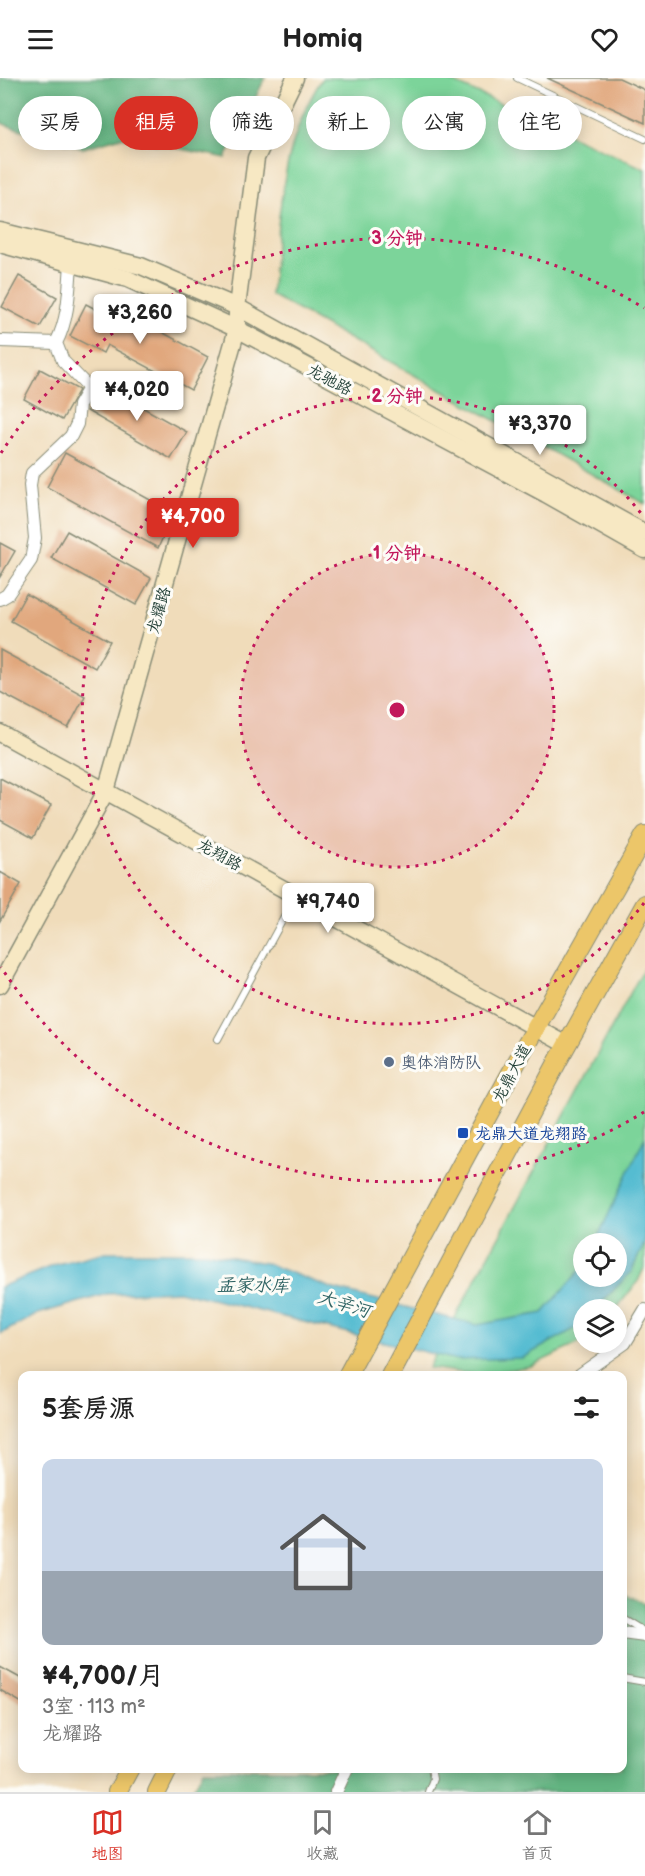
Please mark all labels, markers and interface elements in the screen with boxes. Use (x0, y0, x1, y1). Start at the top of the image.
icon: menu (24, 23, 57, 56)
text: Homiq (282, 23, 363, 55)
icon: heart (588, 23, 621, 56)
chip: 买房 (18, 96, 102, 150)
chip: 租房 (114, 96, 198, 150)
chip: 筛选 (210, 96, 294, 150)
chip: 新上 (306, 96, 390, 150)
chip: 公寓 (402, 96, 486, 150)
chip: 住宅 (498, 96, 582, 150)
text: 3 分钟 (371, 228, 423, 249)
pin: ¥3,260 (91, 294, 189, 345)
text: ¥3,260 (108, 301, 172, 325)
street label: 龙驰路 (304, 361, 355, 400)
pin: ¥4,020 (88, 371, 186, 422)
text: ¥4,020 (104, 378, 170, 402)
text: 2 分钟 (371, 386, 423, 407)
pin: ¥3,370 (491, 405, 589, 456)
text: ¥3,370 (508, 412, 572, 436)
pin: ¥4,700 (144, 498, 242, 549)
text: ¥4,700 (161, 505, 225, 529)
text: 1 分钟 (373, 543, 421, 564)
street label: 龙耀路 (144, 585, 175, 636)
centre of rings (387, 700, 407, 720)
street label: 龙翔路 (194, 835, 245, 875)
pin: ¥9,740 (279, 883, 377, 934)
text: ¥9,740 (296, 890, 360, 914)
street label: 龙鼎大道 (489, 1041, 536, 1106)
place label: 奥体消防队 (401, 1054, 481, 1073)
marker: 奥体消防队 (382, 1055, 396, 1069)
place label: 龙鼎大道龙翔路 (475, 1125, 587, 1144)
marker: 龙鼎大道龙翔路 (456, 1126, 470, 1140)
map controls (573, 1233, 627, 1353)
button: locate (573, 1233, 627, 1287)
water label: 孟家水库 (217, 1275, 291, 1296)
water label: 大辛河 (315, 1287, 376, 1323)
button: layers (573, 1299, 627, 1353)
icon: filters (570, 1391, 603, 1424)
text: 5套房源 (42, 1394, 135, 1425)
icon: home (269, 1498, 377, 1606)
text: ¥4,700/月 (42, 1661, 164, 1692)
text: 3室 · 113 m² (42, 1695, 146, 1719)
text: 龙耀路 (42, 1722, 102, 1746)
tab: 地图 (91, 1806, 124, 1864)
tab: 收藏 (306, 1806, 339, 1864)
tab: 首页 (521, 1806, 554, 1864)

